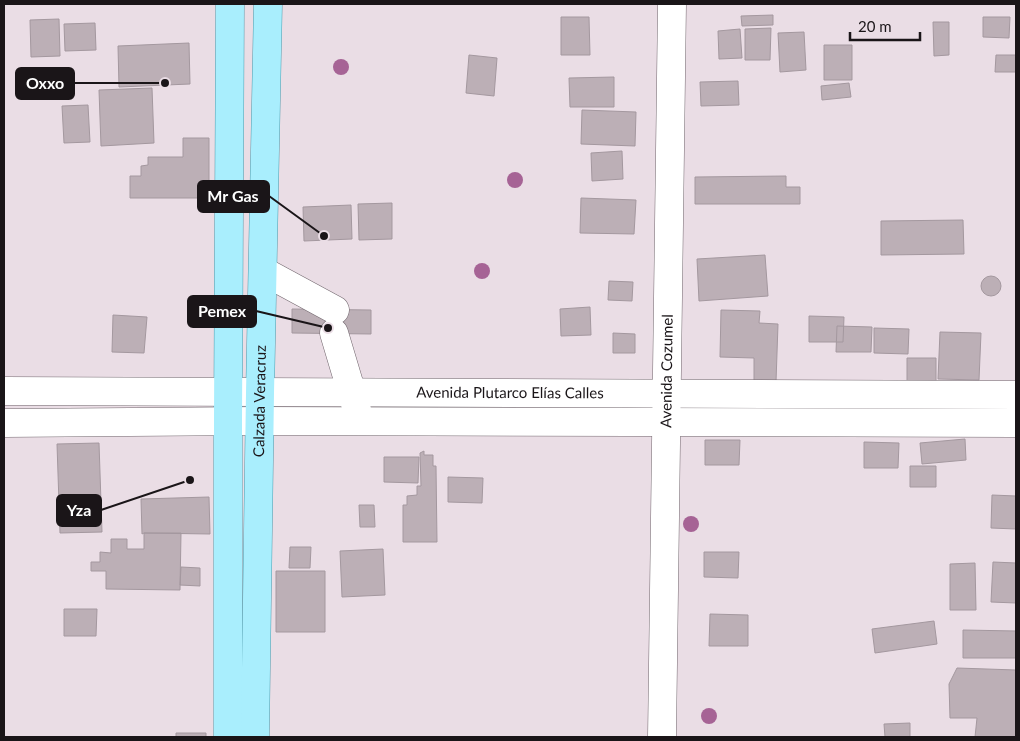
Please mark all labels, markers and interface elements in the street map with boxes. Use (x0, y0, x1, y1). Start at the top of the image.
scale bar (850, 10, 920, 42)
text: 20 m (858, 17, 892, 35)
callout: Oxxo (16, 68, 74, 99)
text: Oxxo (26, 73, 64, 92)
callout: Mr Gas (198, 181, 269, 212)
text: Mr Gas (207, 186, 259, 205)
callout: Pemex (188, 296, 256, 327)
text: Pemex (198, 301, 247, 320)
street label: Avenida Cozumel (656, 314, 676, 428)
street label: Calzada Veracruz (249, 345, 269, 457)
street label: Avenida Plutarco Elías Calles (416, 383, 604, 401)
callout: Yza (57, 495, 101, 526)
text: Yza (66, 500, 91, 519)

